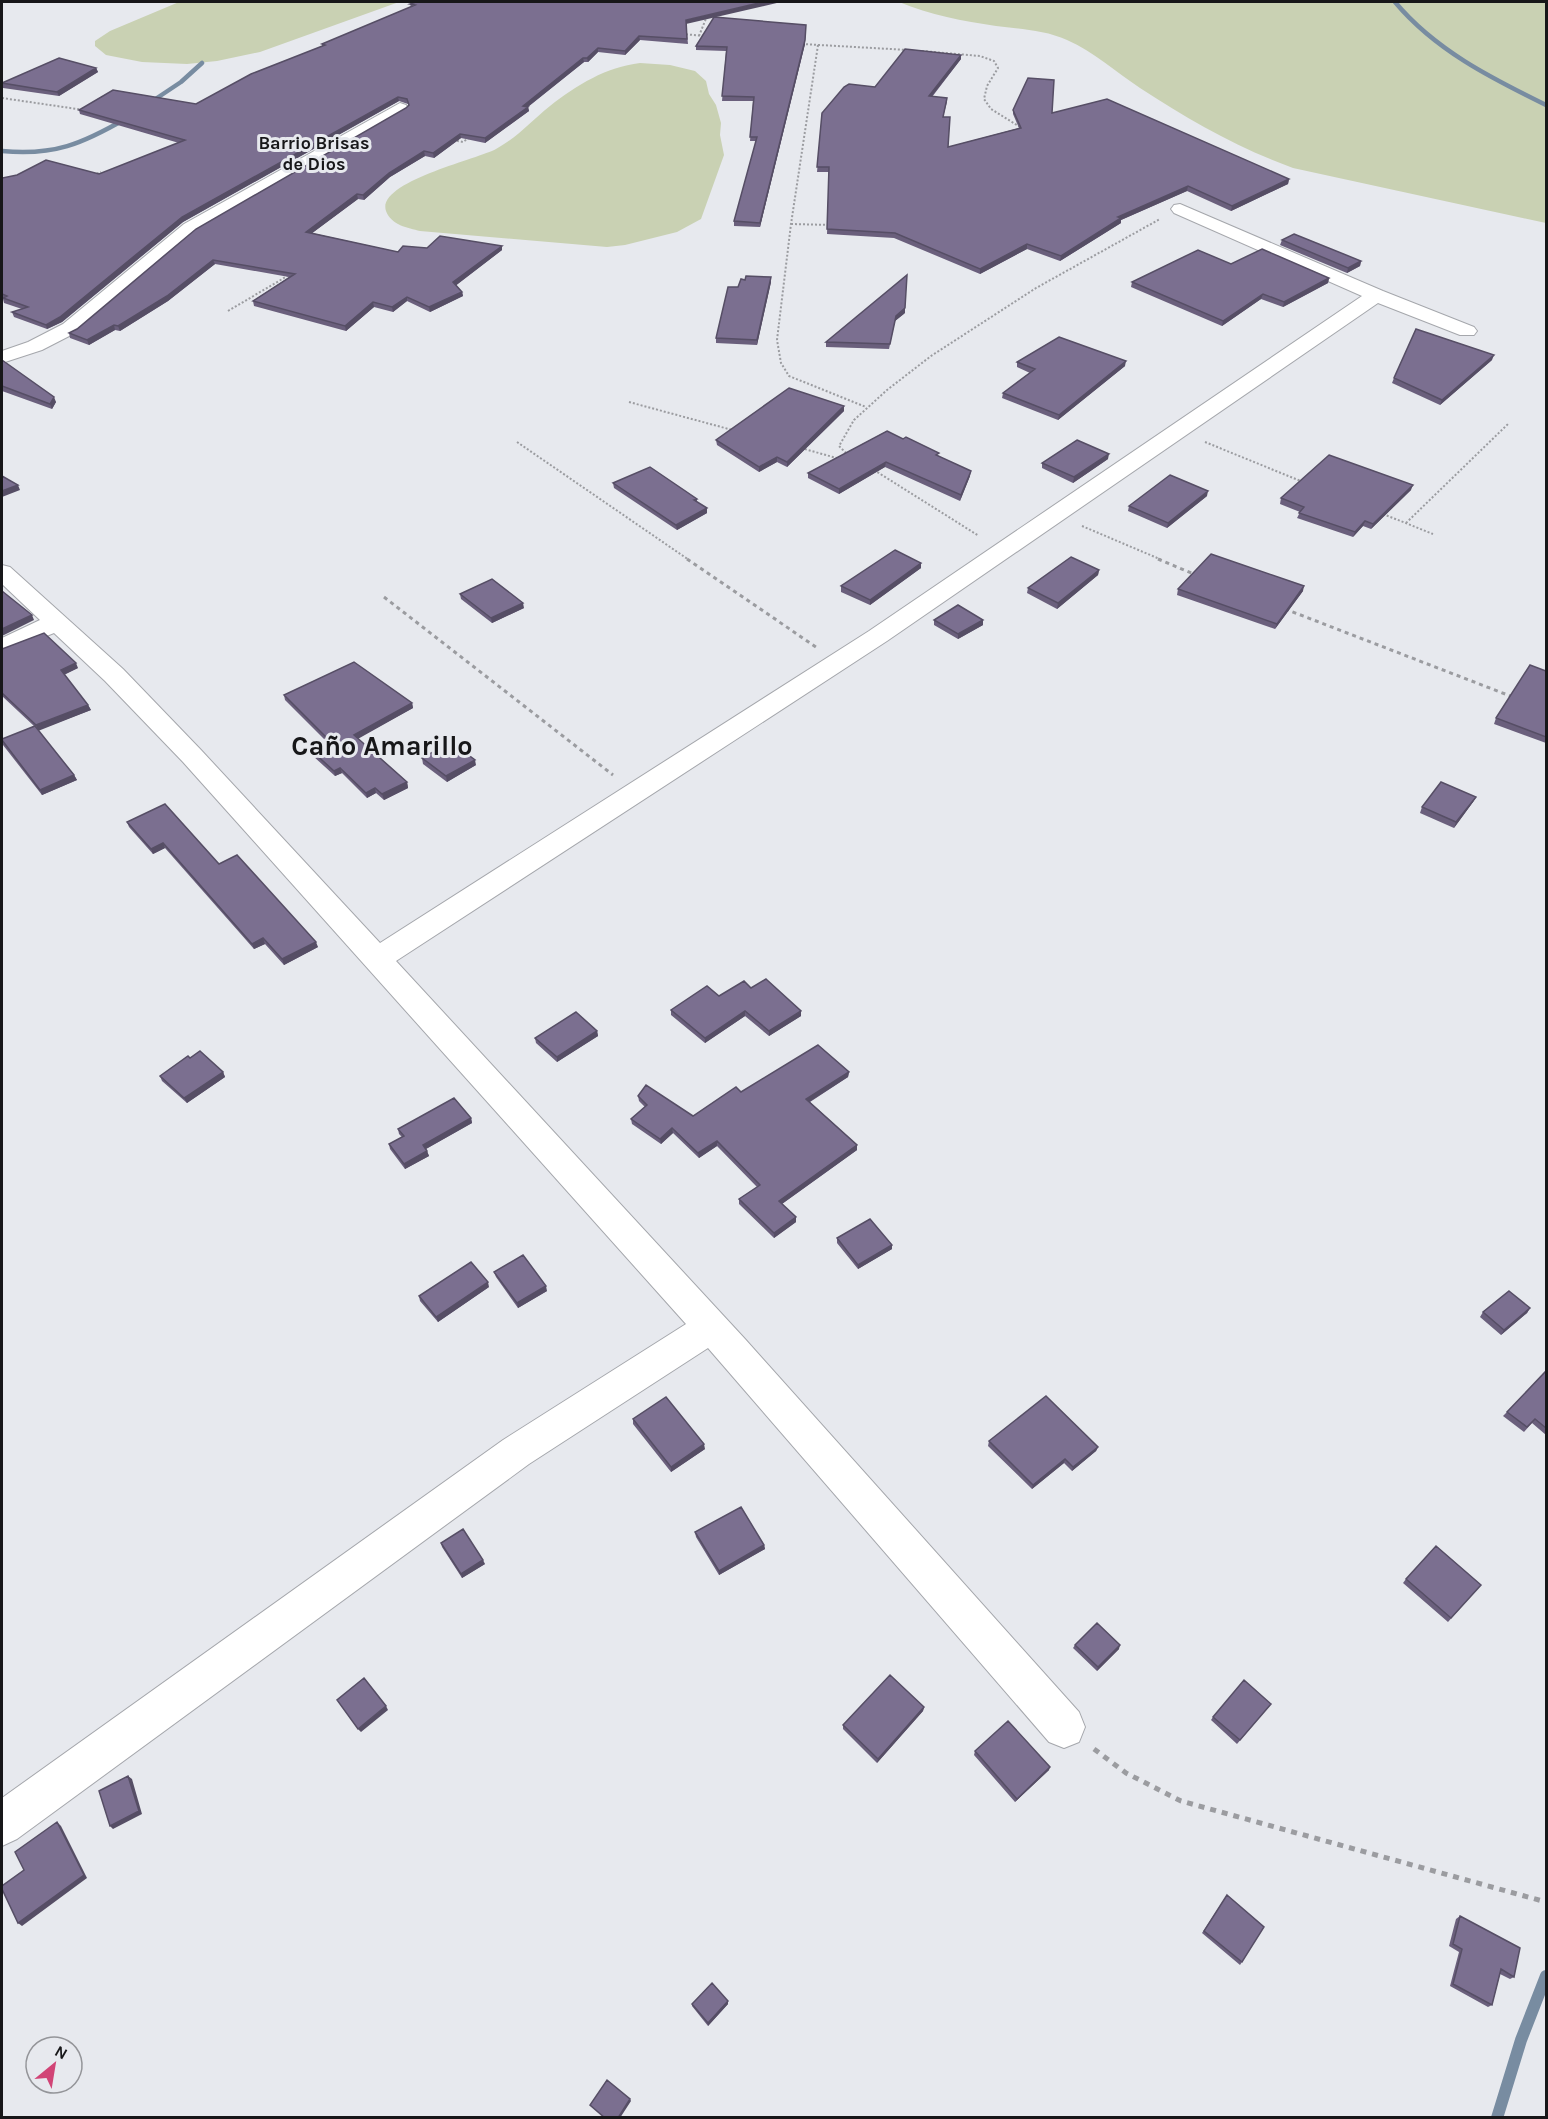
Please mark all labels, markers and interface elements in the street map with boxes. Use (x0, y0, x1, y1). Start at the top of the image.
district label: Barrio Brisas de Dios (258, 132, 370, 175)
district label: Caño Amarillo (291, 730, 473, 762)
north arrow (24, 2035, 84, 2095)
text: N (52, 2041, 71, 2064)

